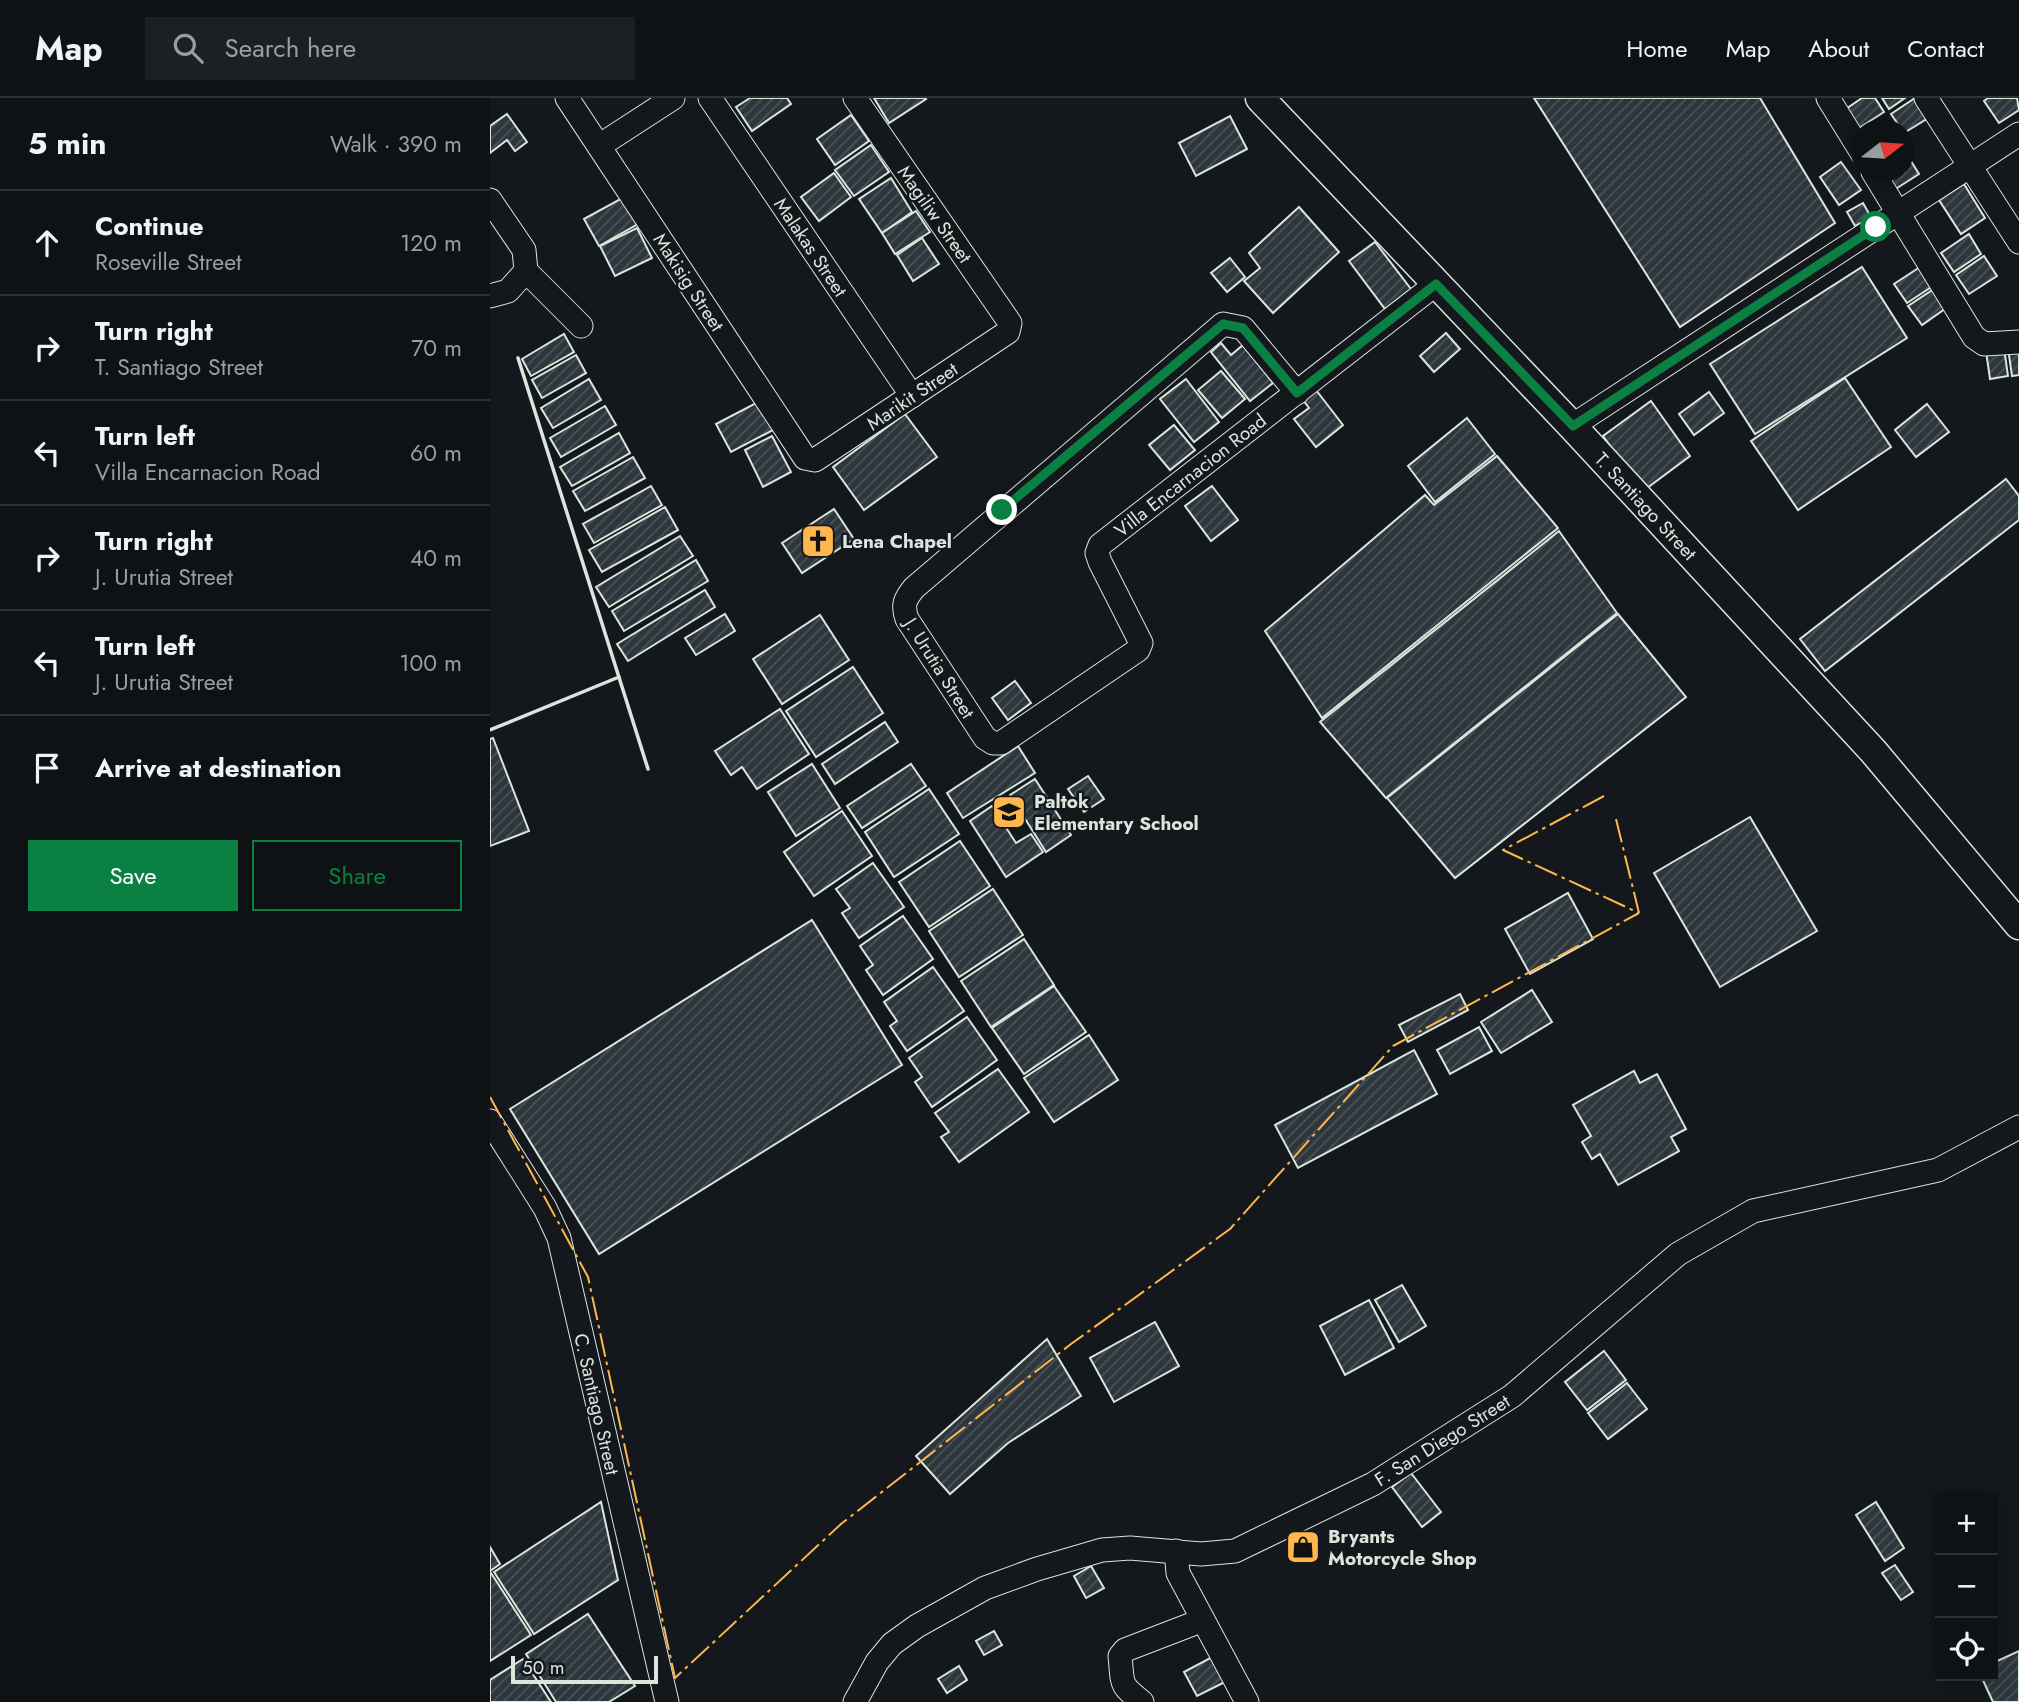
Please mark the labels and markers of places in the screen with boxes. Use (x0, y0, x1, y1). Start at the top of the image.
church icon: Lena Chapel (799, 522, 837, 560)
place label: Lena Chapel (842, 528, 952, 555)
place label: Paltok Elementary School (1034, 788, 1199, 837)
school or university icon: Paltok Elementary School (990, 793, 1028, 831)
place label: Bryants Motorcycle Shop (1328, 1523, 1477, 1572)
shop icon: Bryants Motorcycle Shop (1284, 1528, 1322, 1566)

